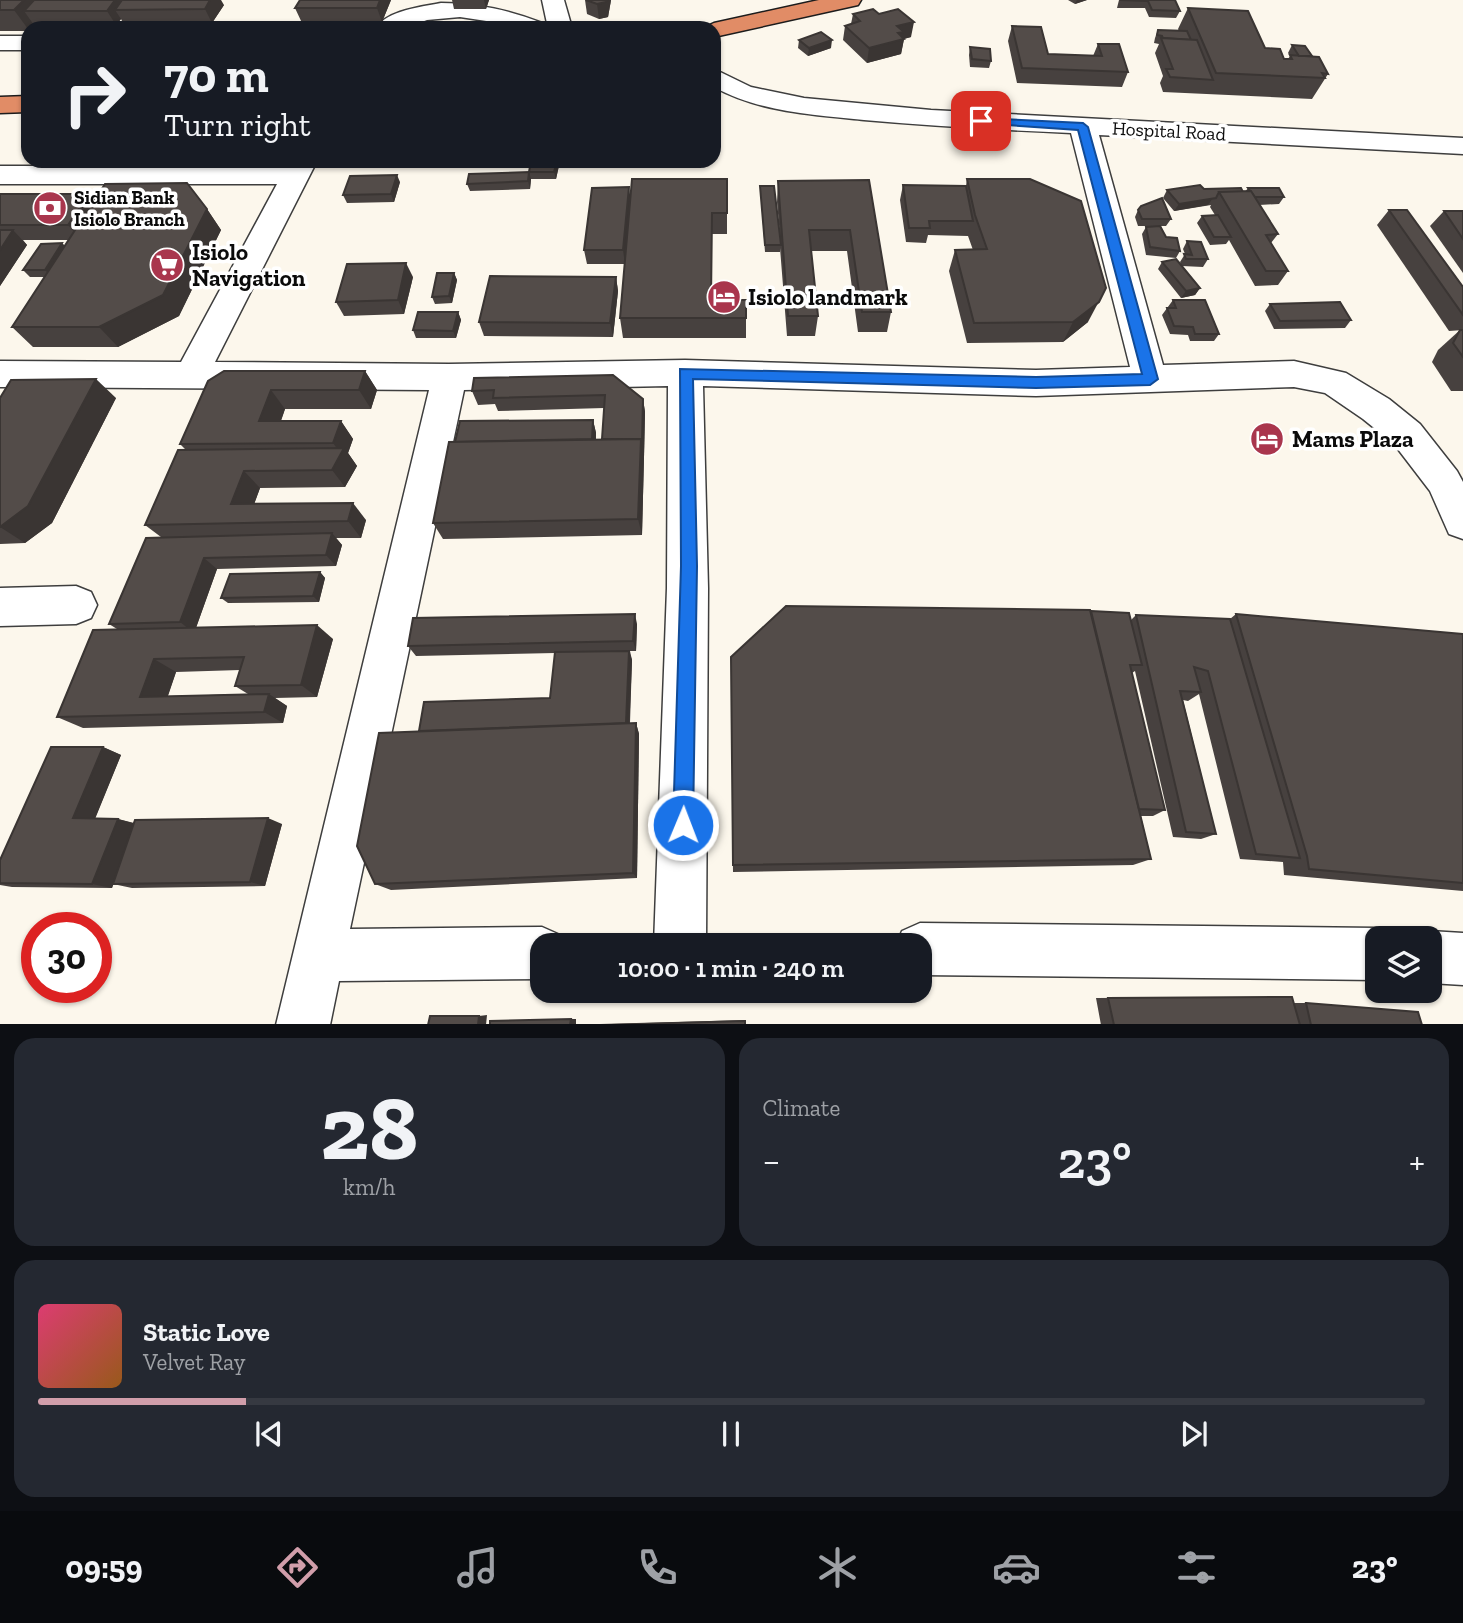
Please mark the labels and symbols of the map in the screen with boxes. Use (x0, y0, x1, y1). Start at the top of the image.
pin (951, 91, 1011, 151)
street label: Hospital Road (1111, 117, 1227, 146)
place label: Sidian Bank Isiolo Branch (74, 186, 185, 231)
bank icon: Sidian Bank Isiolo Branch (31, 189, 69, 227)
place label: Isiolo Navigation (192, 238, 306, 292)
supermarket icon: Isiolo Navigation (148, 246, 186, 284)
hotel icon: Isiolo landmark (705, 278, 743, 316)
place label: Isiolo landmark (748, 283, 908, 311)
hotel icon: Mams Plaza (1248, 420, 1286, 458)
place label: Mams Plaza (1292, 425, 1414, 453)
position arrow (646, 788, 720, 862)
speed limit sign: 30 (21, 912, 112, 1003)

